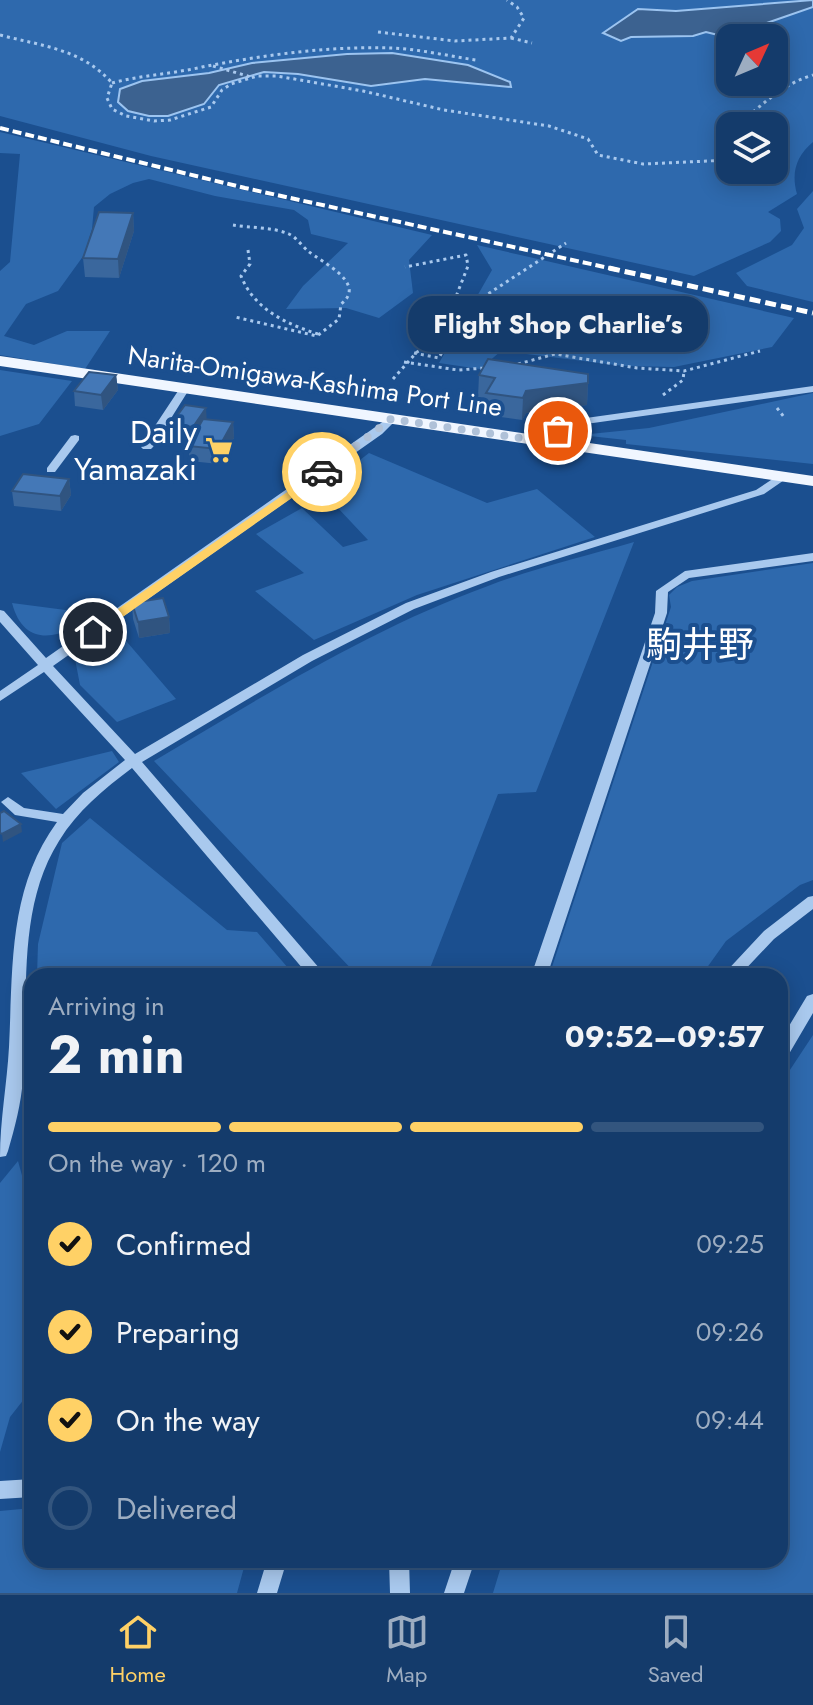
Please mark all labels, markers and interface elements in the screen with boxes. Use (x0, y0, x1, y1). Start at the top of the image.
north arrow (716, 24, 788, 96)
map controls (716, 24, 788, 184)
button: layers (716, 112, 788, 184)
callout: Flight Shop Charlie’s (408, 295, 708, 351)
text: Flight Shop Charlie’s (433, 305, 683, 343)
street label: Narita-Omigawa-Kashima Port Line (125, 336, 505, 426)
pin (524, 397, 592, 465)
place label: Daily Yamazaki (74, 409, 198, 492)
icon: bag (536, 409, 580, 453)
courier (282, 432, 362, 512)
supermarket icon: Daily Yamazaki (204, 435, 234, 465)
icon: car (300, 450, 344, 494)
pin (59, 598, 127, 666)
icon: home (71, 610, 115, 654)
district label: 駒井野 (646, 618, 754, 670)
text: Arriving in (48, 987, 165, 1025)
text: 09:52–09:57 (565, 1015, 764, 1058)
text: 2 min (48, 1017, 185, 1093)
text: On the way · 120 m (48, 1144, 266, 1182)
icon: check (48, 1222, 92, 1266)
text: Confirmed (116, 1223, 251, 1266)
text: 09:25 (696, 1225, 764, 1263)
icon: check (48, 1310, 92, 1354)
text: Preparing (116, 1311, 240, 1354)
text: 09:26 (696, 1313, 764, 1351)
icon: check (48, 1398, 92, 1442)
text: On the way (116, 1399, 260, 1442)
text: 09:44 (695, 1401, 764, 1439)
text: Delivered (116, 1487, 237, 1530)
tab: Home (110, 1610, 166, 1690)
tab: Map (385, 1610, 429, 1690)
tab: Saved (648, 1610, 703, 1690)

